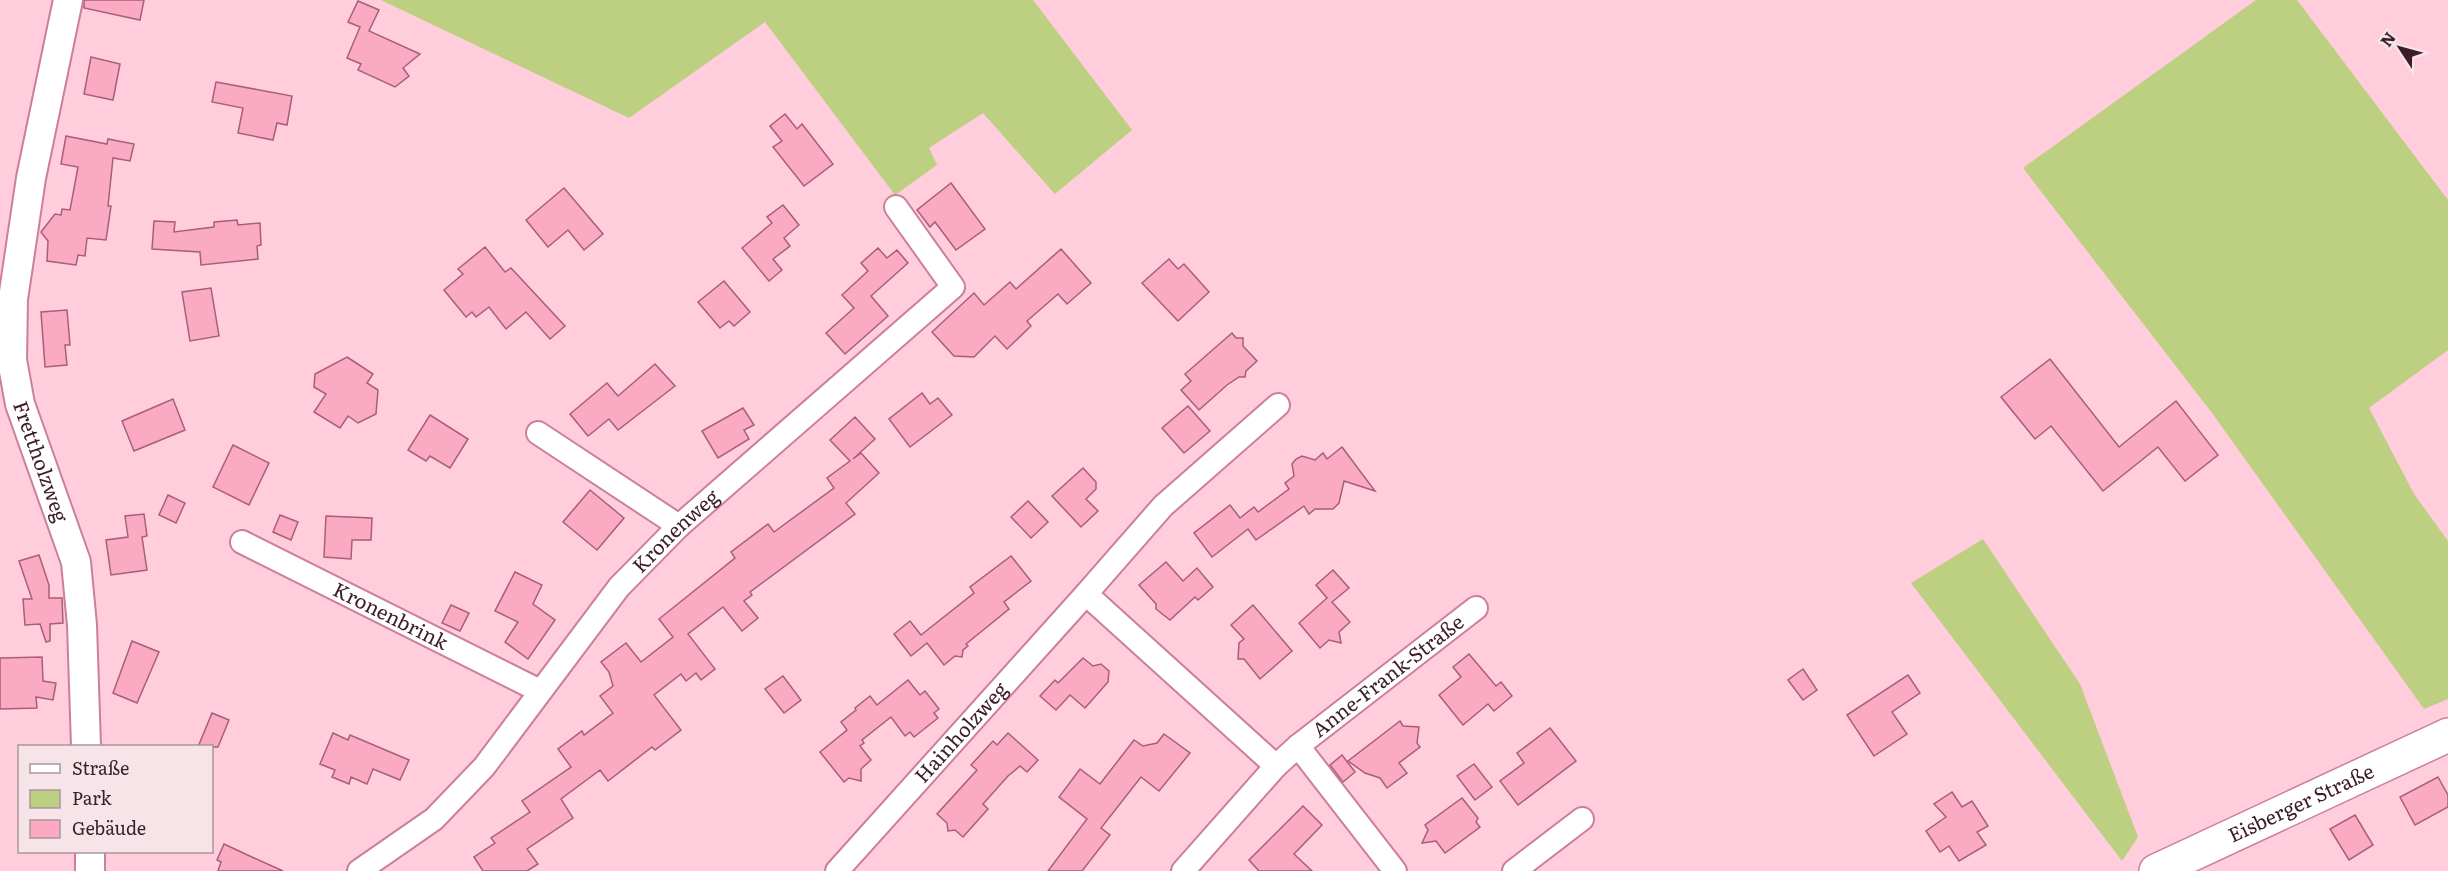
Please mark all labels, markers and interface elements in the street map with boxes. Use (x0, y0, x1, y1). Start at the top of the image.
north arrow (2370, 18, 2430, 78)
text: N (2373, 26, 2401, 51)
street label: Frettholzweg (7, 396, 78, 527)
street label: Kronenweg (624, 480, 725, 579)
street label: Kronenbrink (329, 573, 455, 656)
street label: Anne-Frank-Straße (1305, 606, 1469, 743)
street label: Hainholzweg (906, 673, 1014, 789)
legend (18, 745, 213, 853)
text: Straße (72, 754, 129, 781)
street label: Eisberger Straße (2222, 755, 2378, 849)
text: Park (72, 784, 113, 811)
text: Gebäude (72, 814, 146, 841)

